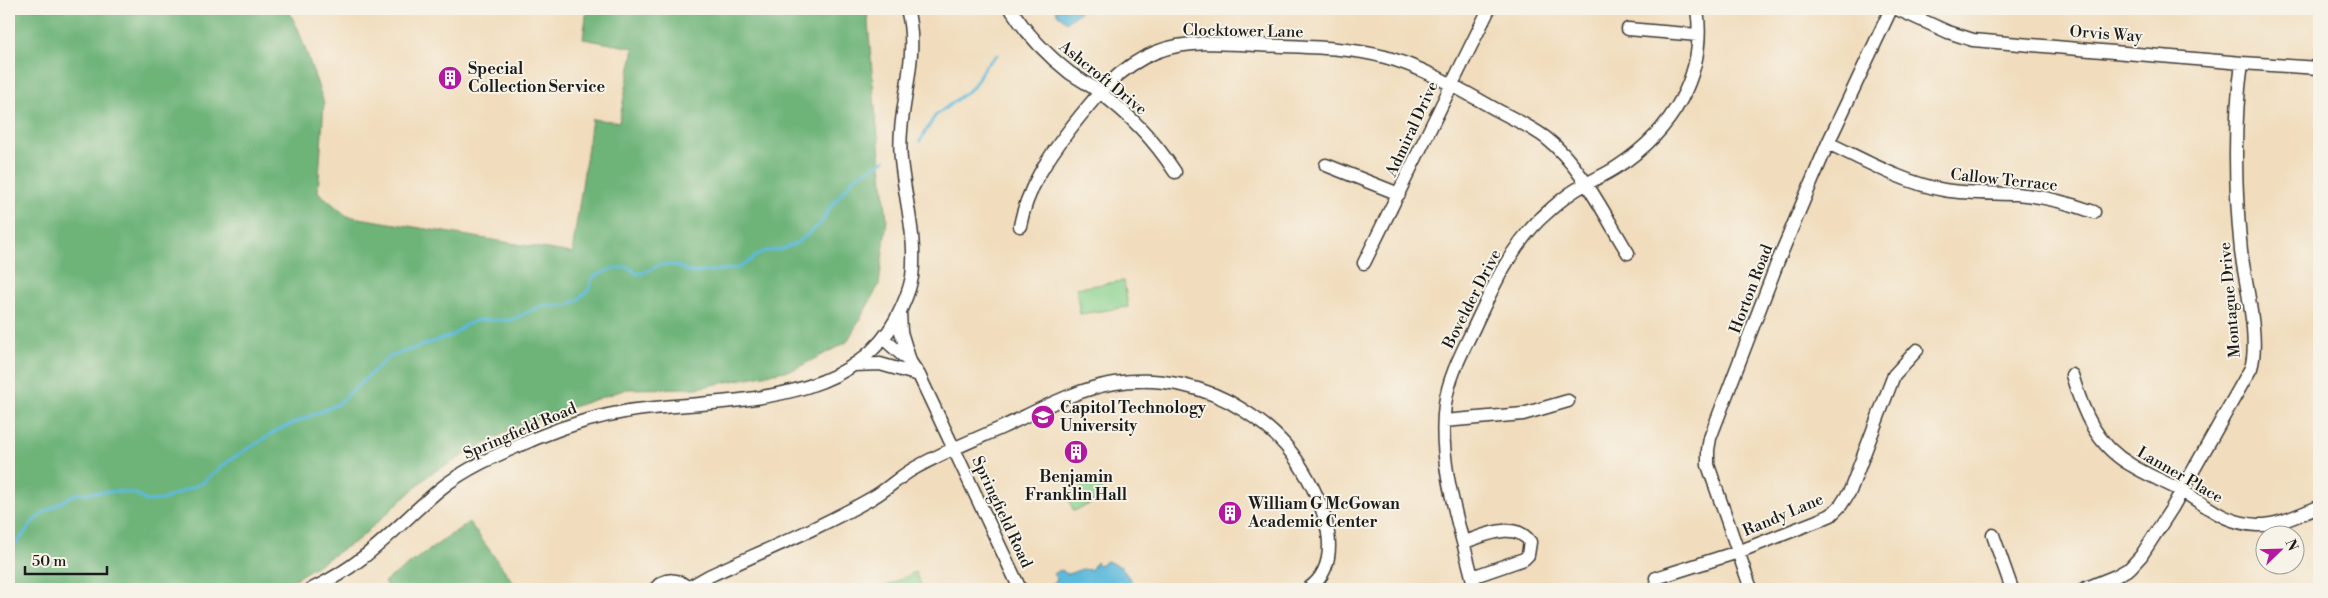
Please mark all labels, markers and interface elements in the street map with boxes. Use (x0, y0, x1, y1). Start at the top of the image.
street label: Clocktower Lane (1182, 20, 1304, 42)
street label: Orvis Way (2069, 21, 2143, 47)
street label: Ashcroft Drive (1054, 36, 1151, 119)
place label: Special Collection Service (468, 59, 605, 97)
building icon: Special Collection Service (437, 65, 463, 91)
street label: Admiral Drive (1381, 78, 1443, 181)
street label: Callow Terrace (1949, 164, 2059, 196)
street label: Montague Drive (2215, 241, 2245, 359)
street label: Horton Road (1725, 242, 1777, 336)
street label: Bovelder Drive (1438, 246, 1506, 353)
street label: Springfield Road (460, 398, 580, 464)
place label: Capitol Technology University (1060, 398, 1207, 436)
school or university icon: Capitol Technology University (1030, 404, 1056, 430)
building icon: Benjamin Franklin Hall (1063, 439, 1089, 465)
street label: Lanner Place (2133, 442, 2227, 508)
street label: Springfield Road (967, 453, 1037, 571)
place label: Benjamin Franklin Hall (1025, 467, 1128, 505)
street label: Randy Lane (1740, 489, 1826, 541)
place label: William G McGowan Academic Center (1247, 494, 1400, 532)
building icon: William G McGowan Academic Center (1217, 500, 1243, 526)
north arrow (2256, 526, 2306, 576)
text: N (2281, 537, 2301, 554)
scale bar (25, 543, 108, 575)
text: 50 m (32, 552, 66, 571)

